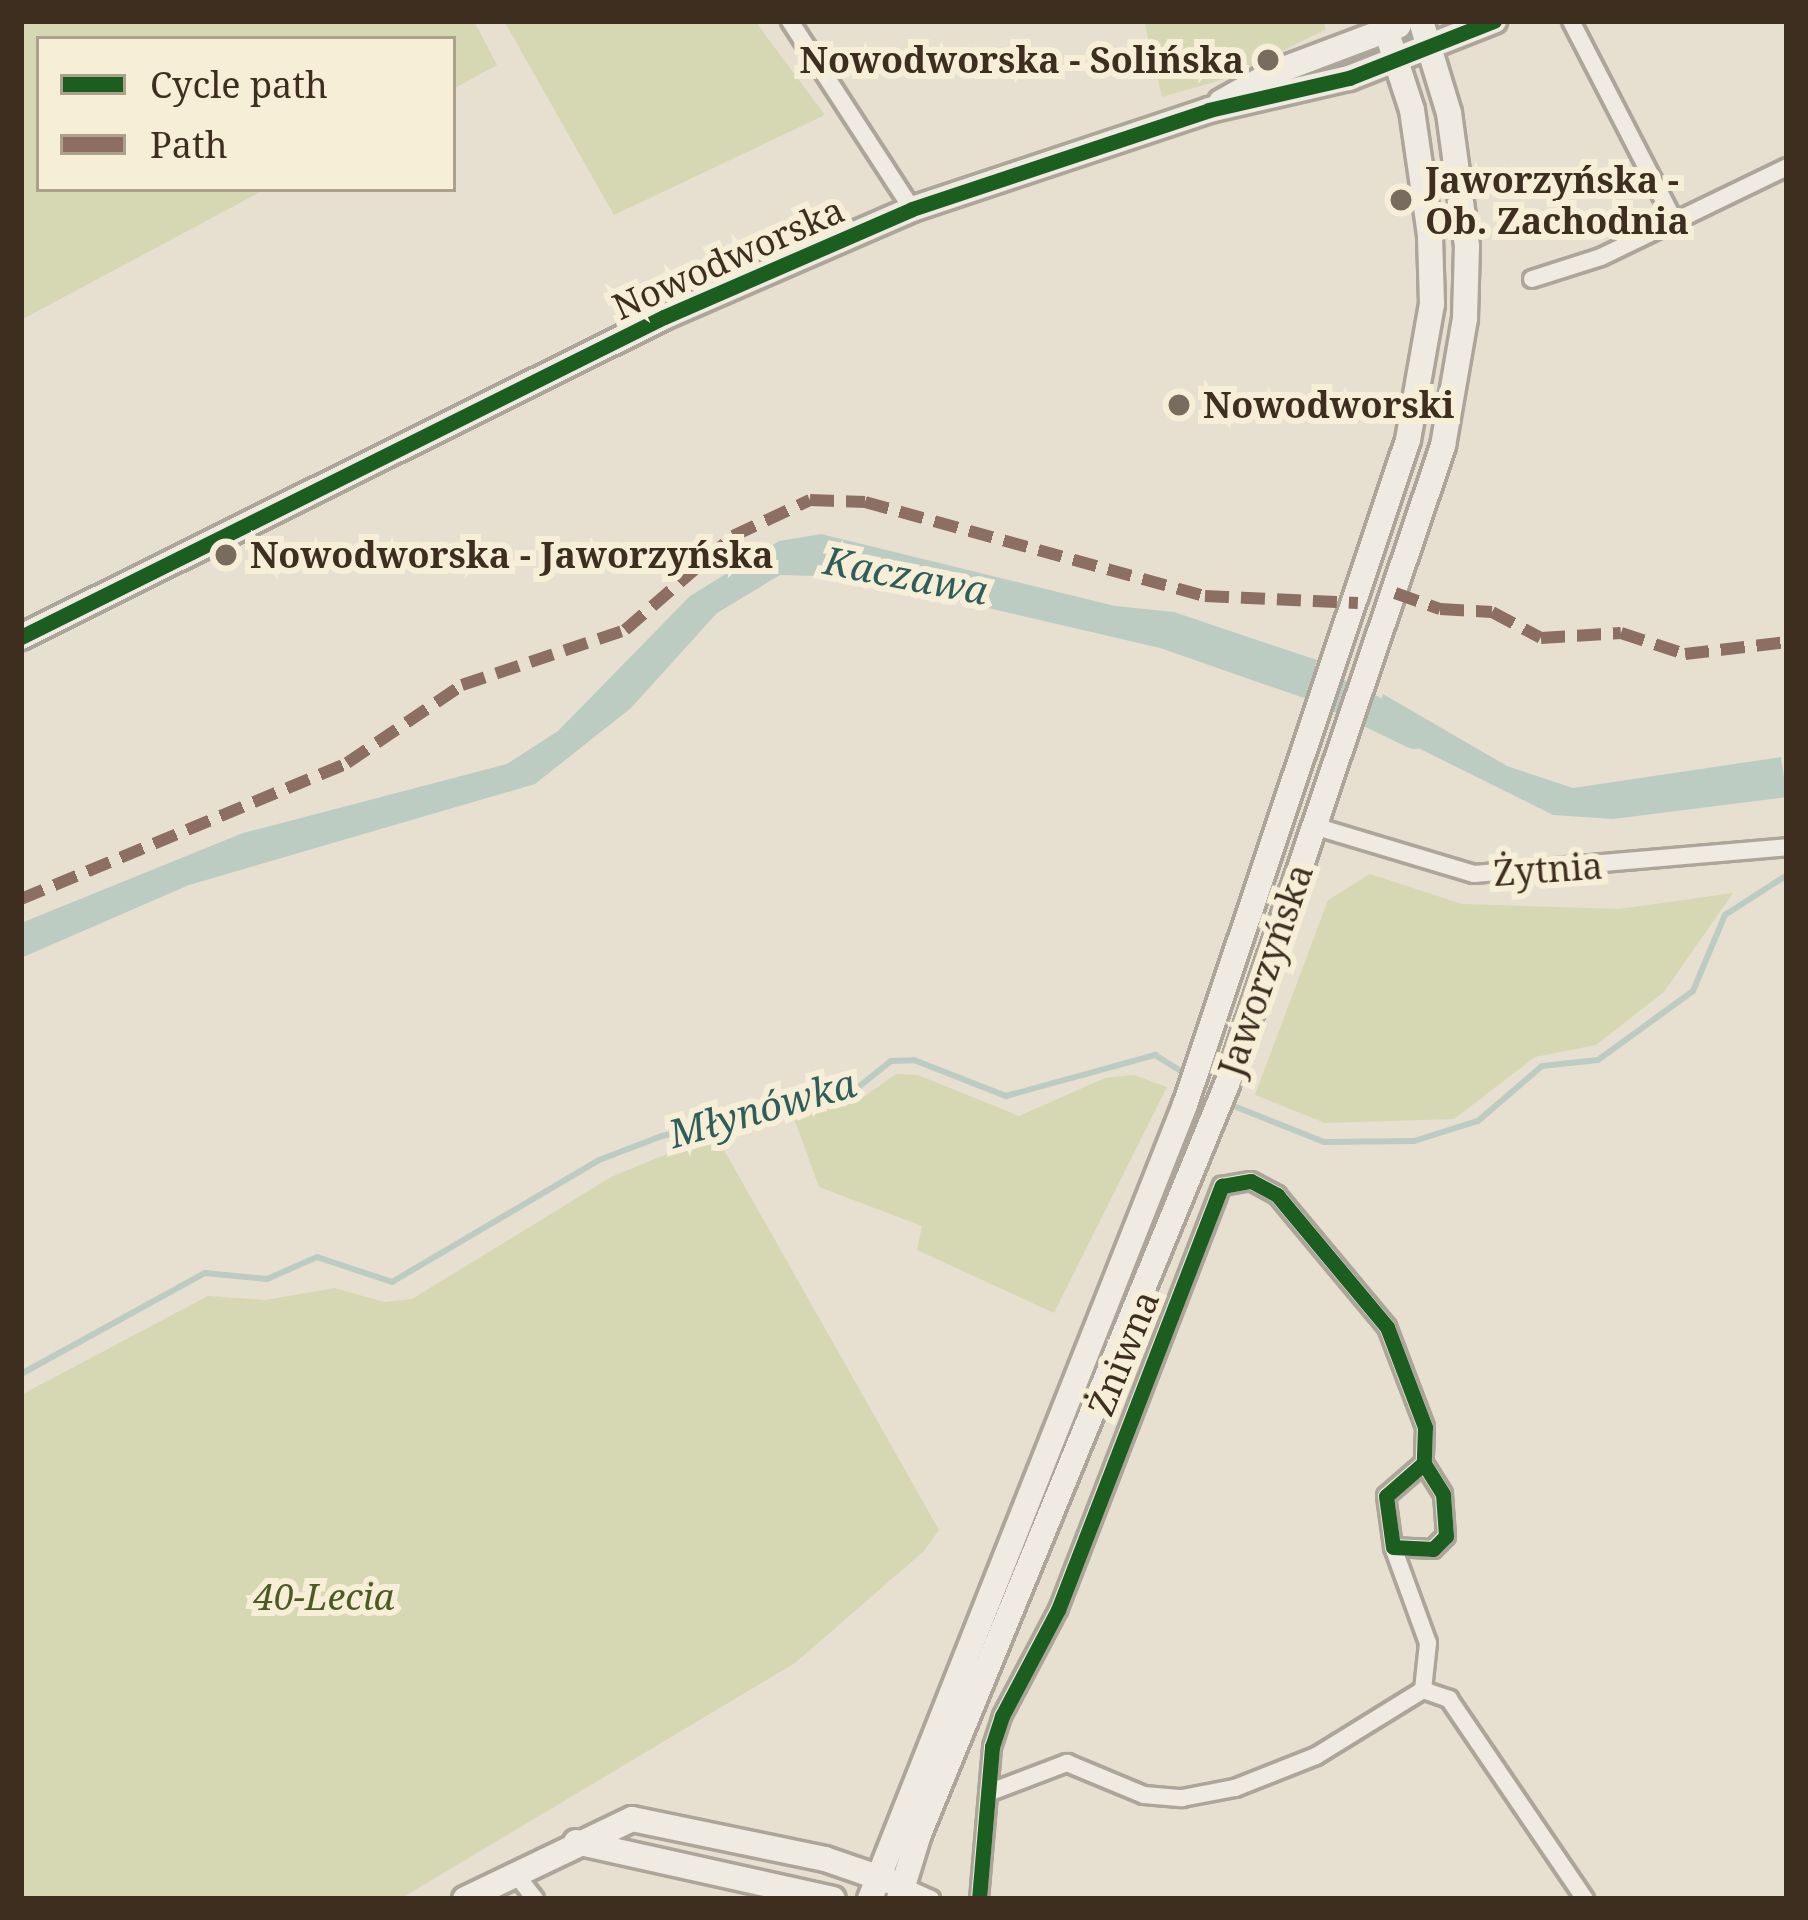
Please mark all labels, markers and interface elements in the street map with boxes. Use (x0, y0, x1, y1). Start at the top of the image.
legend (36, 36, 456, 192)
place label: Nowodworska - Solińska (800, 38, 1244, 82)
marker: Nowodworska - Solińska (1255, 47, 1281, 73)
text: Cycle path (150, 60, 328, 109)
text: Path (150, 120, 228, 169)
place label: Jaworzyńska - Ob. Zachodnia (1425, 157, 1689, 242)
marker: Jaworzyńska - Ob. Zachodnia (1388, 187, 1414, 213)
street label: Nowodworska (606, 188, 850, 328)
place label: Nowodworski (1203, 383, 1454, 427)
marker: Nowodworski (1166, 392, 1192, 418)
place label: Nowodworska - Jaworzyńska (250, 533, 774, 577)
water label: Kaczawa (820, 536, 992, 614)
marker: Nowodworska - Jaworzyńska (213, 542, 239, 568)
street label: Żytnia (1492, 844, 1604, 894)
street label: Jaworzyńska (1209, 858, 1321, 1082)
water label: Młynówka (663, 1059, 861, 1157)
street label: Żniwna (1079, 1284, 1167, 1422)
park label: 40-Lecia (254, 1575, 394, 1619)

